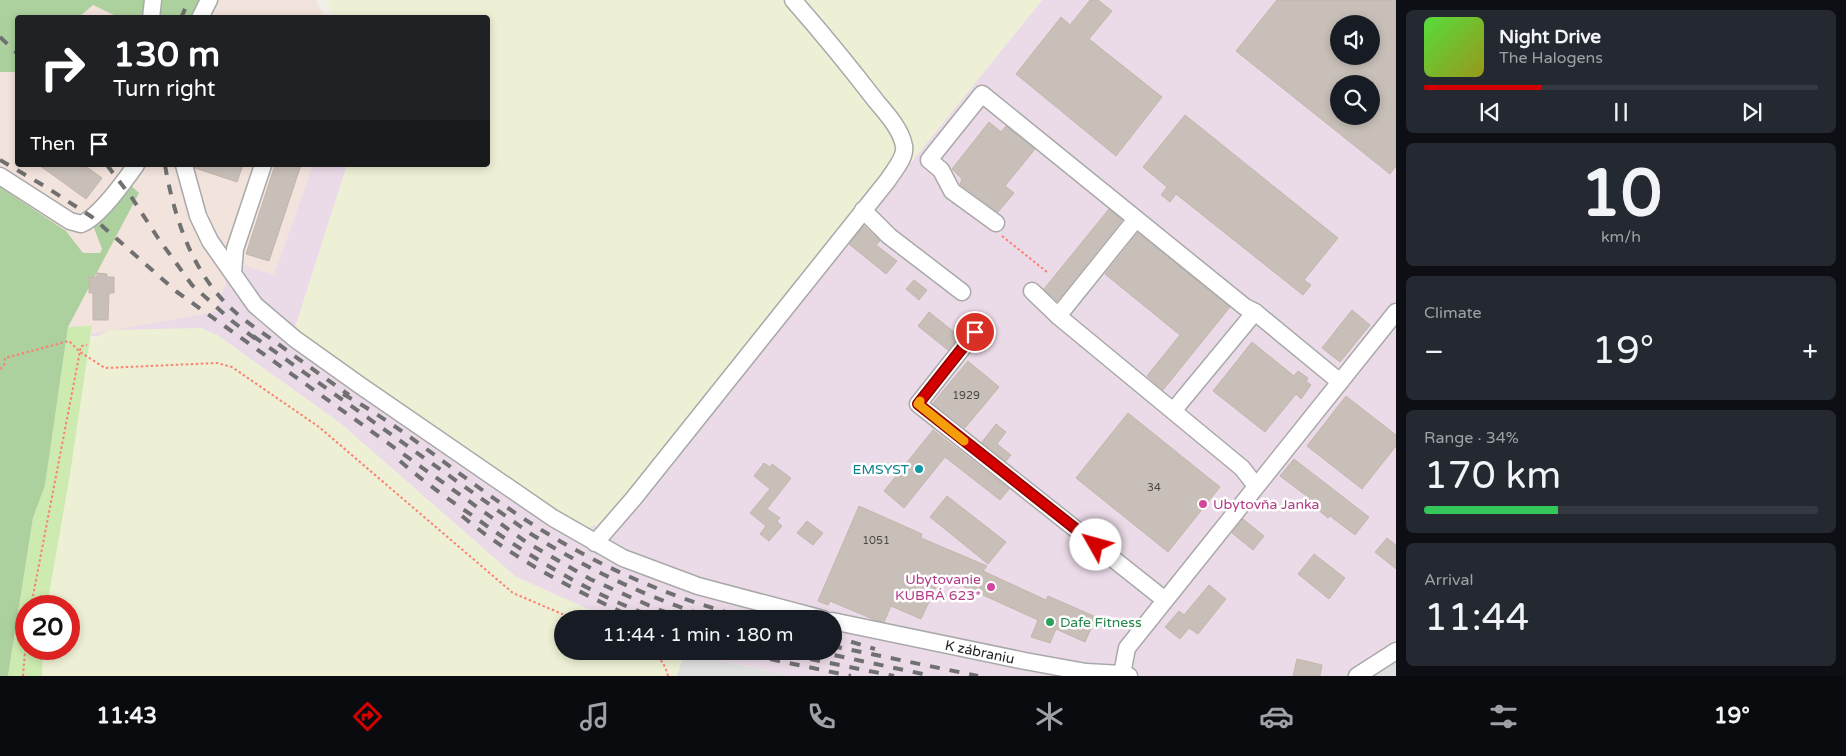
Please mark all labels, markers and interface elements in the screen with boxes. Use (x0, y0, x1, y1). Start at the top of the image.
map controls (1330, 15, 1380, 125)
button: sound (1330, 15, 1380, 65)
text: Night Drive (1499, 26, 1601, 48)
text: 130 m (113, 34, 220, 76)
icon: right (30, 35, 95, 100)
text: The Halogens (1499, 48, 1603, 68)
button: search (1330, 75, 1380, 125)
text: Turn right (113, 76, 215, 102)
icon: previous (1476, 98, 1504, 126)
icon: pause (1607, 98, 1635, 126)
icon: next (1738, 98, 1766, 126)
icon: arrive (85, 130, 113, 158)
text: Then (30, 133, 75, 155)
text: 10 (1580, 155, 1662, 234)
text: km/h (1601, 227, 1641, 247)
text: Climate (1424, 303, 1482, 323)
pin (954, 311, 996, 353)
icon: arrive (961, 318, 989, 346)
text: 19° (1592, 328, 1654, 374)
text: − (1424, 335, 1444, 369)
text: + (1802, 335, 1818, 369)
house number: 1929 (952, 389, 980, 402)
text: Range · 34% (1424, 428, 1519, 448)
text: 170 km (1424, 453, 1561, 499)
place label: EMSYST (853, 461, 909, 478)
marker: EMSYST (913, 463, 925, 475)
house number: 34 (1147, 481, 1161, 494)
place label: Ubytovňa Janka (1213, 496, 1319, 513)
marker: Ubytovňa Janka (1197, 498, 1209, 510)
position arrow (1069, 518, 1121, 570)
house number: 1051 (862, 534, 890, 547)
text: Arrival (1424, 570, 1473, 590)
place label: Ubytovanie KUBRÁ 623* (895, 571, 981, 604)
marker: Ubytovanie KUBRÁ 623* (985, 581, 997, 593)
speed limit sign: 20 (15, 595, 80, 660)
text: 11:44 (1424, 595, 1529, 641)
place label: Dafe Fitness (1060, 614, 1142, 631)
marker: Dafe Fitness (1044, 616, 1056, 628)
text: 11:44 · 1 min · 180 m (602, 624, 794, 646)
street label: K zábraniu (944, 636, 1016, 667)
icon: directions (350, 699, 385, 734)
icon: music (577, 699, 612, 734)
icon: phone (804, 699, 839, 734)
icon: climate (1032, 699, 1067, 734)
icon: car (1259, 699, 1294, 734)
icon: filters (1486, 699, 1521, 734)
text: 11:43 (96, 703, 157, 729)
text: 19° (1714, 703, 1750, 729)

